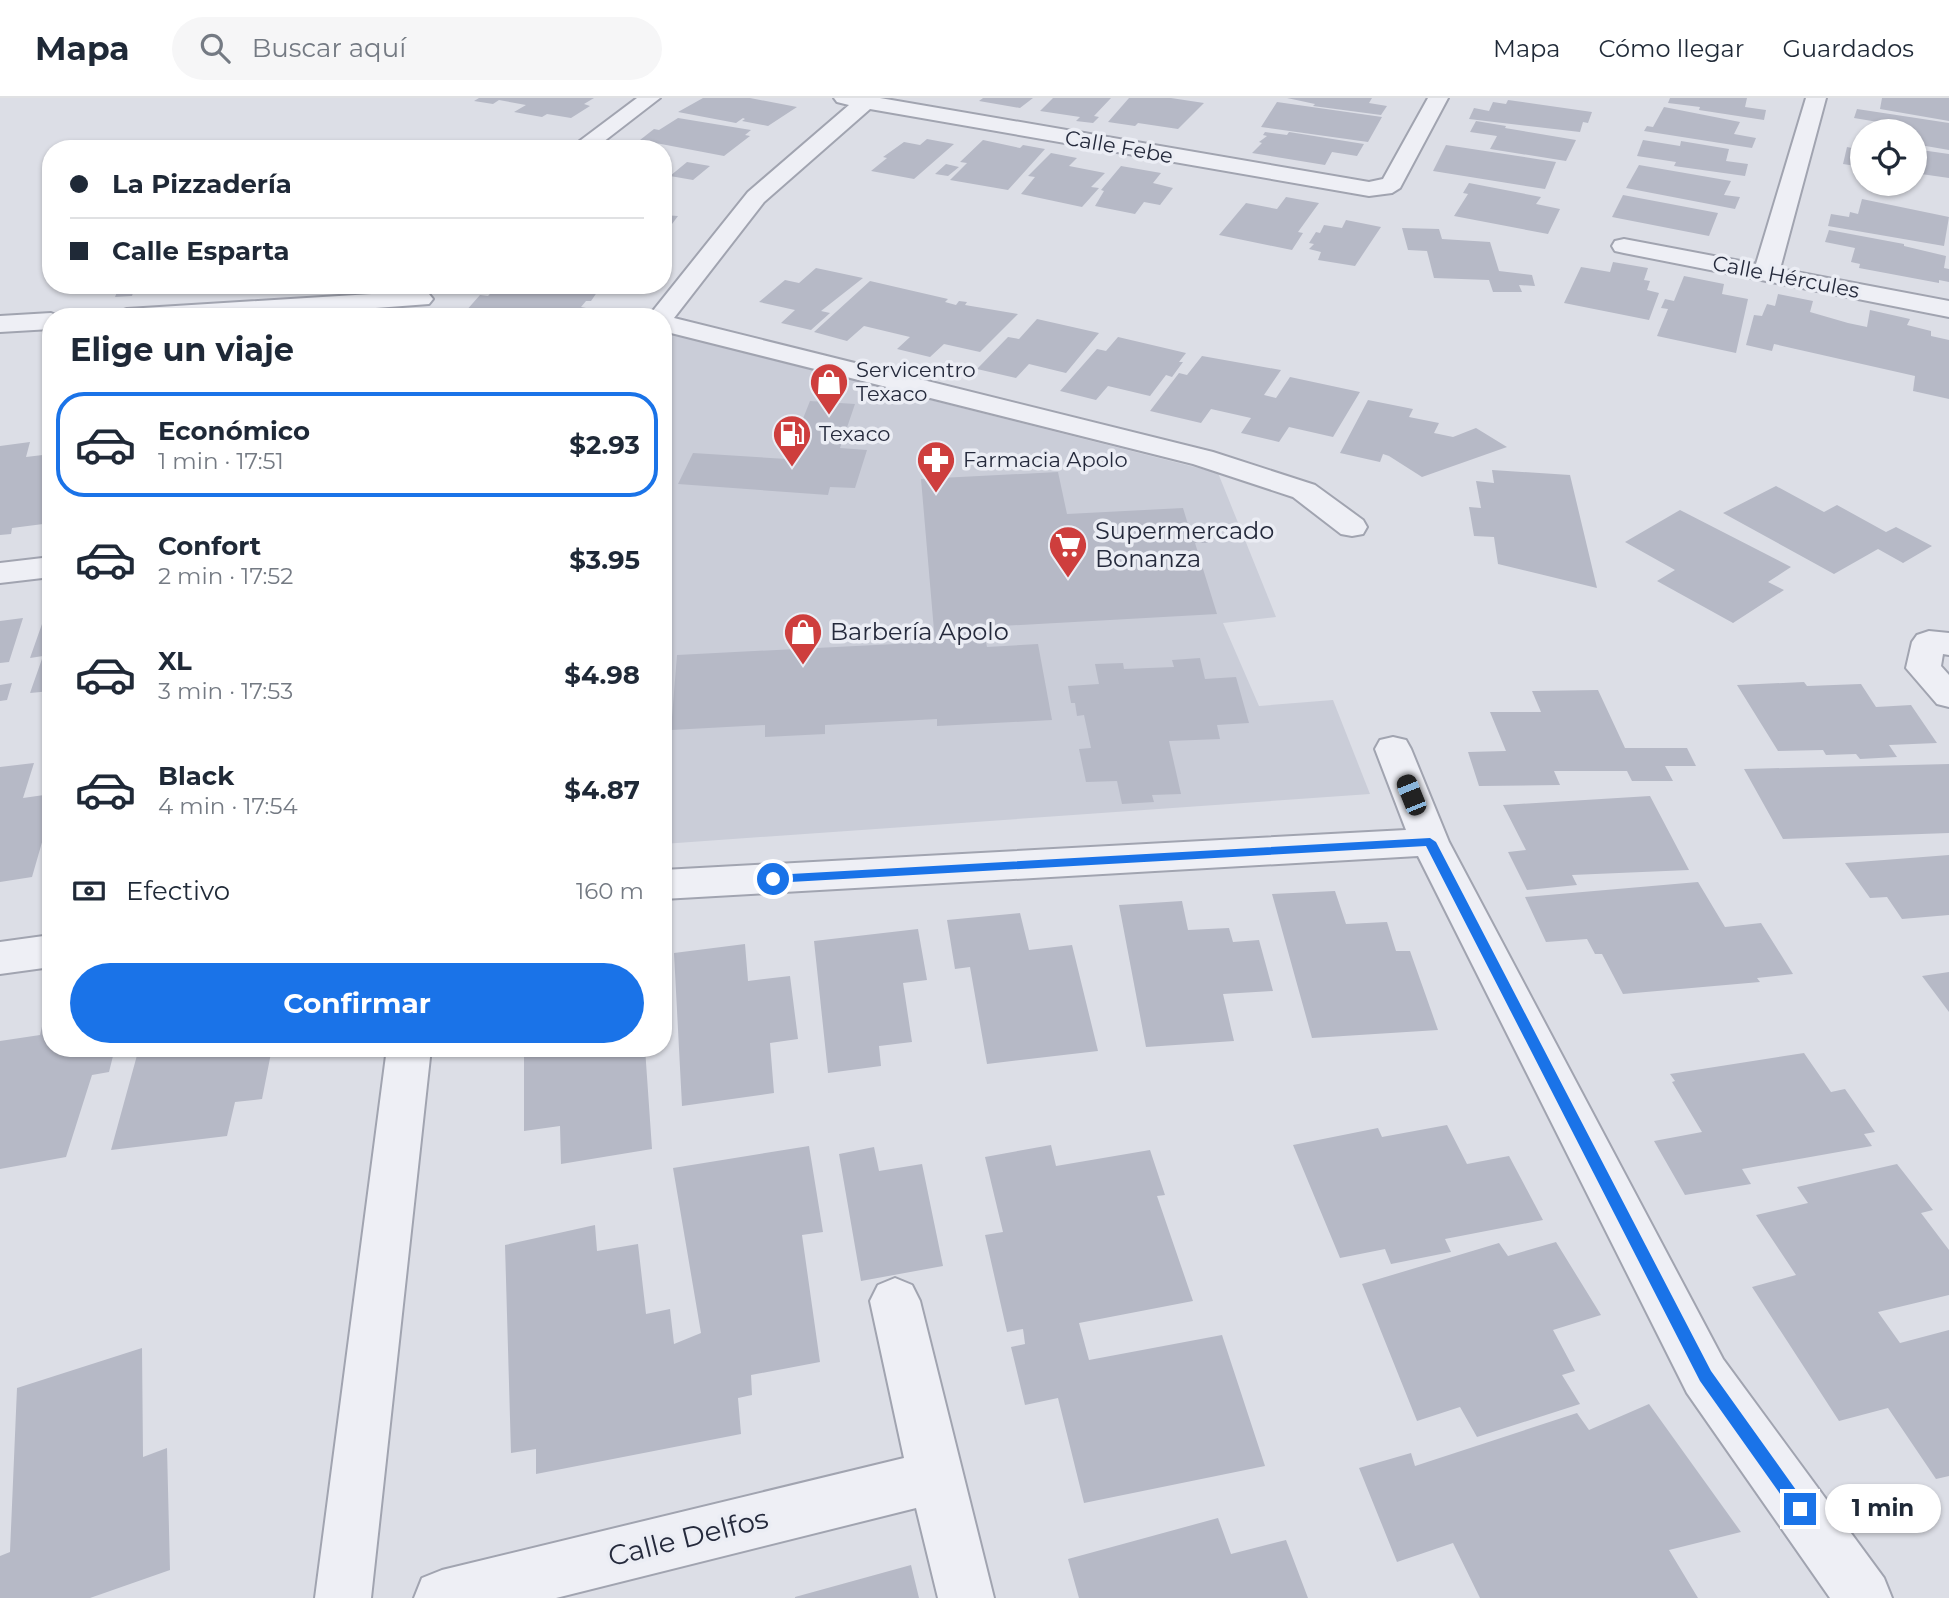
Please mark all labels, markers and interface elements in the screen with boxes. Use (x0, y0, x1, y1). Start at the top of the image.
search box (172, 17, 662, 80)
text: Mapa (35, 28, 130, 68)
icon: search (196, 29, 234, 67)
text: Buscar aquí (252, 32, 406, 64)
text: Mapa (1493, 34, 1560, 63)
text: Cómo llegar (1598, 34, 1744, 63)
text: Guardados (1782, 34, 1914, 63)
map controls (1850, 119, 1927, 196)
button: locate (1850, 119, 1927, 196)
street label: Calle Febe (1063, 125, 1175, 168)
text: La Pizzadería (112, 168, 292, 200)
text: Calle Esparta (112, 235, 290, 267)
street label: Calle Hércules (1711, 250, 1862, 303)
text: Elige un viaje (70, 330, 294, 369)
place label: Servicentro Texaco (856, 357, 976, 406)
shop icon: Servicentro Texaco (808, 361, 850, 416)
icon: car (74, 413, 137, 476)
fuel station icon: Texaco (771, 413, 813, 468)
text: Económico (158, 415, 310, 447)
place label: Texaco (819, 421, 890, 446)
text: $2.93 (569, 429, 640, 461)
pharmacy icon: Farmacia Apolo (915, 439, 957, 494)
text: 1 min · 17:51 (158, 447, 284, 475)
place label: Farmacia Apolo (963, 447, 1128, 472)
place label: Supermercado Bonanza (1095, 516, 1274, 573)
supermarket icon: Supermercado Bonanza (1047, 524, 1089, 579)
icon: car (74, 528, 137, 591)
text: Confort (158, 530, 261, 562)
text: $3.95 (569, 544, 640, 576)
text: 2 min · 17:52 (158, 562, 293, 590)
shop icon: Barbería Apolo (782, 611, 824, 666)
place label: Barbería Apolo (830, 617, 1009, 646)
icon: car (74, 643, 137, 706)
text: XL (158, 645, 192, 677)
text: $4.98 (564, 659, 640, 691)
text: 3 min · 17:53 (158, 677, 293, 705)
icon: car (74, 758, 137, 821)
text: Black (158, 760, 234, 792)
car (1394, 772, 1429, 818)
text: $4.87 (564, 774, 640, 806)
text: 4 min · 17:54 (158, 792, 298, 820)
route start (757, 863, 789, 895)
icon: cash (70, 872, 108, 910)
text: Efectivo (126, 875, 230, 907)
text: 160 m (576, 877, 644, 905)
button: Confirmar (70, 963, 644, 1043)
callout: 1 min (1825, 1484, 1940, 1534)
route end (1784, 1493, 1816, 1525)
text: 1 min (1852, 1494, 1914, 1522)
street label: Calle Delfos (605, 1501, 771, 1573)

